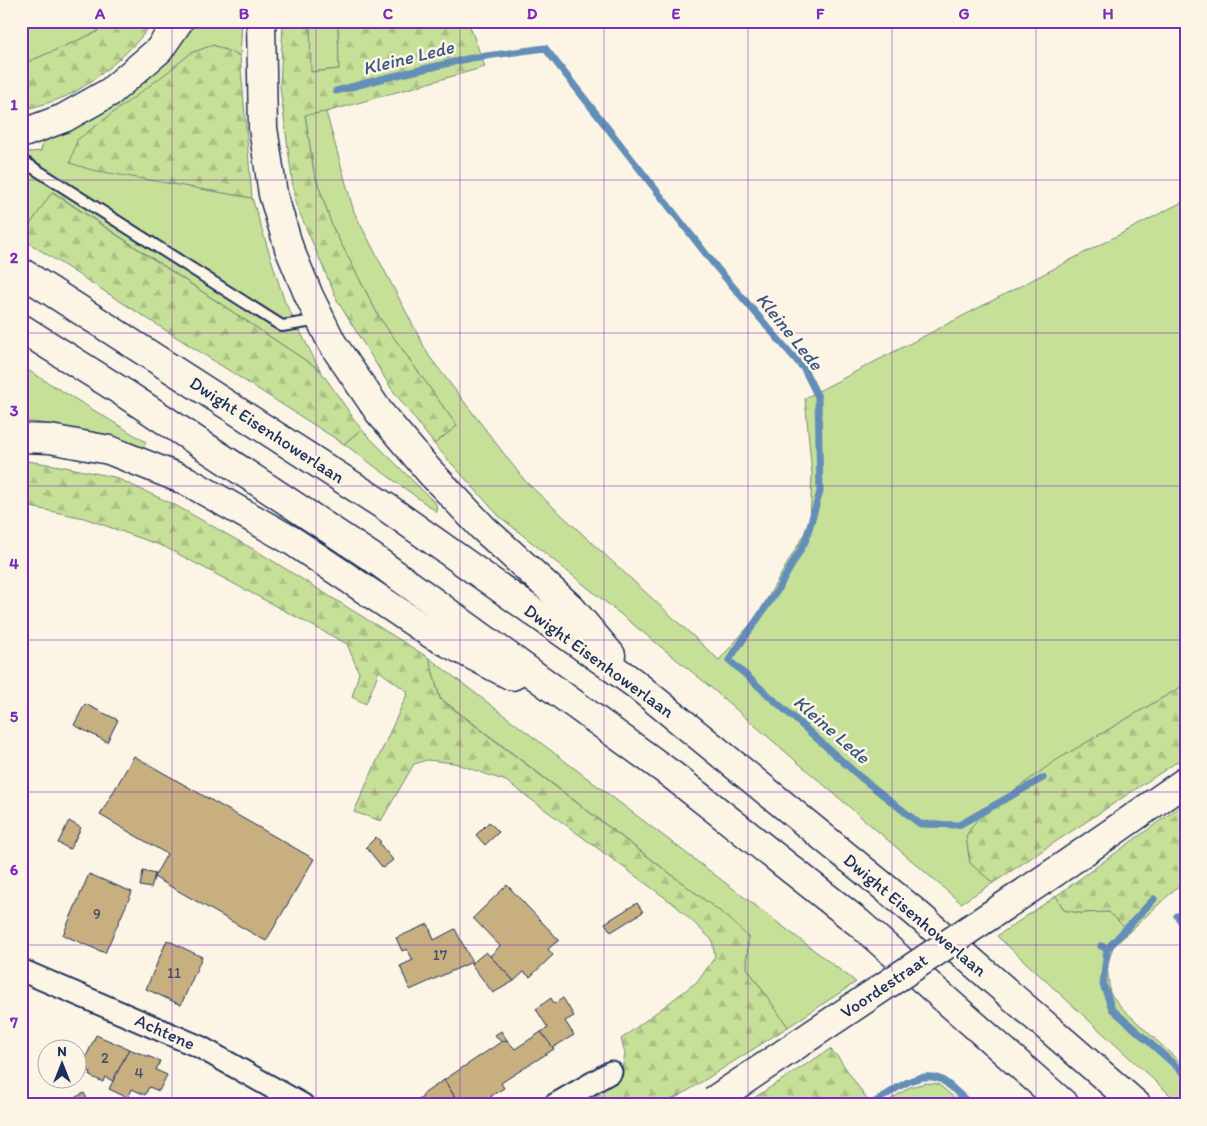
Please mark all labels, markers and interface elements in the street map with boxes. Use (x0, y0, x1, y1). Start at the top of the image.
text: A (94, 4, 106, 23)
text: B (239, 4, 250, 23)
text: C (383, 4, 394, 23)
text: D (527, 4, 538, 23)
text: E (672, 4, 681, 23)
text: F (816, 4, 825, 23)
text: G (958, 4, 970, 23)
text: H (1102, 4, 1114, 23)
water label: Kleine Lede (360, 35, 457, 80)
text: 1 (10, 95, 18, 114)
text: 2 (10, 248, 19, 267)
water label: Kleine Lede (751, 288, 828, 375)
street label: Dwight Eisenhowerlaan (186, 372, 349, 488)
text: 3 (10, 401, 19, 420)
text: 4 (9, 554, 19, 573)
street label: Dwight Eisenhowerlaan (520, 599, 679, 723)
water label: Kleine Lede (789, 690, 875, 769)
text: 5 (10, 707, 19, 726)
street label: Dwight Eisenhowerlaan (839, 849, 991, 982)
text: 6 (10, 860, 19, 879)
house number: 9 (93, 905, 101, 923)
house number: 17 (433, 946, 448, 964)
street label: Voordestraat (836, 949, 932, 1023)
house number: 11 (167, 964, 181, 982)
street label: Achtene (132, 1009, 198, 1055)
text: 7 (9, 1013, 18, 1032)
north arrow (38, 1038, 88, 1088)
text: N (57, 1043, 67, 1060)
house number: 2 (101, 1049, 109, 1067)
house number: 4 (134, 1064, 144, 1082)

